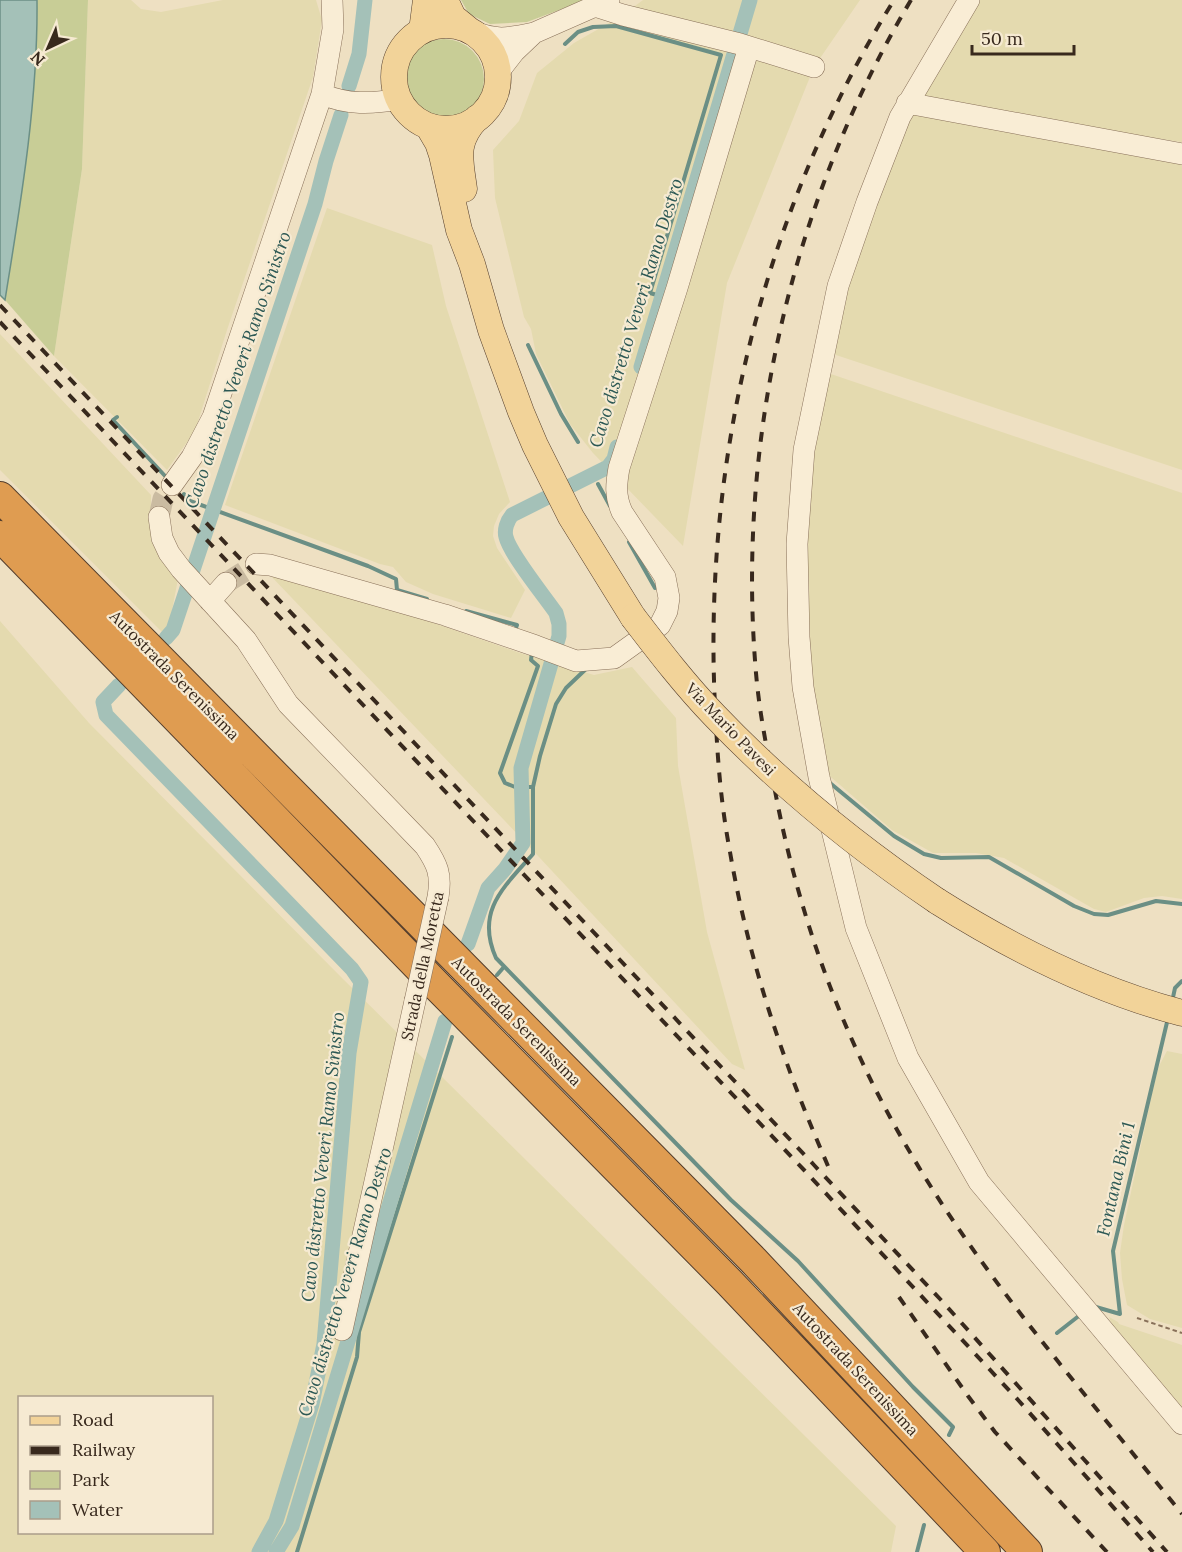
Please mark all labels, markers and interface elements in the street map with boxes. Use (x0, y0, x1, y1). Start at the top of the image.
north arrow (18, 18, 78, 78)
scale bar (972, 18, 1074, 56)
text: 50 m (981, 27, 1023, 50)
text: N (26, 47, 49, 70)
water label: Cavo distretto Veveri Ramo Destro (584, 175, 688, 450)
water label: Cavo distretto Veveri Ramo Sinistro (179, 228, 296, 511)
street label: Autostrada Serenissima (105, 605, 244, 744)
street label: Via Mario Pavesi (681, 678, 780, 780)
street label: Strada della Moretta (396, 890, 448, 1042)
street label: Autostrada Serenissima (447, 951, 586, 1090)
water label: Cavo distretto Veveri Ramo Sinistro (296, 1011, 349, 1303)
water label: Fontana Bini 1 (1091, 1119, 1140, 1238)
water label: Cavo distretto Veveri Ramo Destro (293, 1144, 397, 1419)
street label: Autostrada Serenissima (788, 1297, 923, 1440)
legend (18, 1396, 213, 1534)
text: Road (72, 1408, 114, 1431)
text: Railway (72, 1438, 136, 1461)
text: Park (72, 1468, 110, 1491)
text: Water (72, 1498, 123, 1521)

